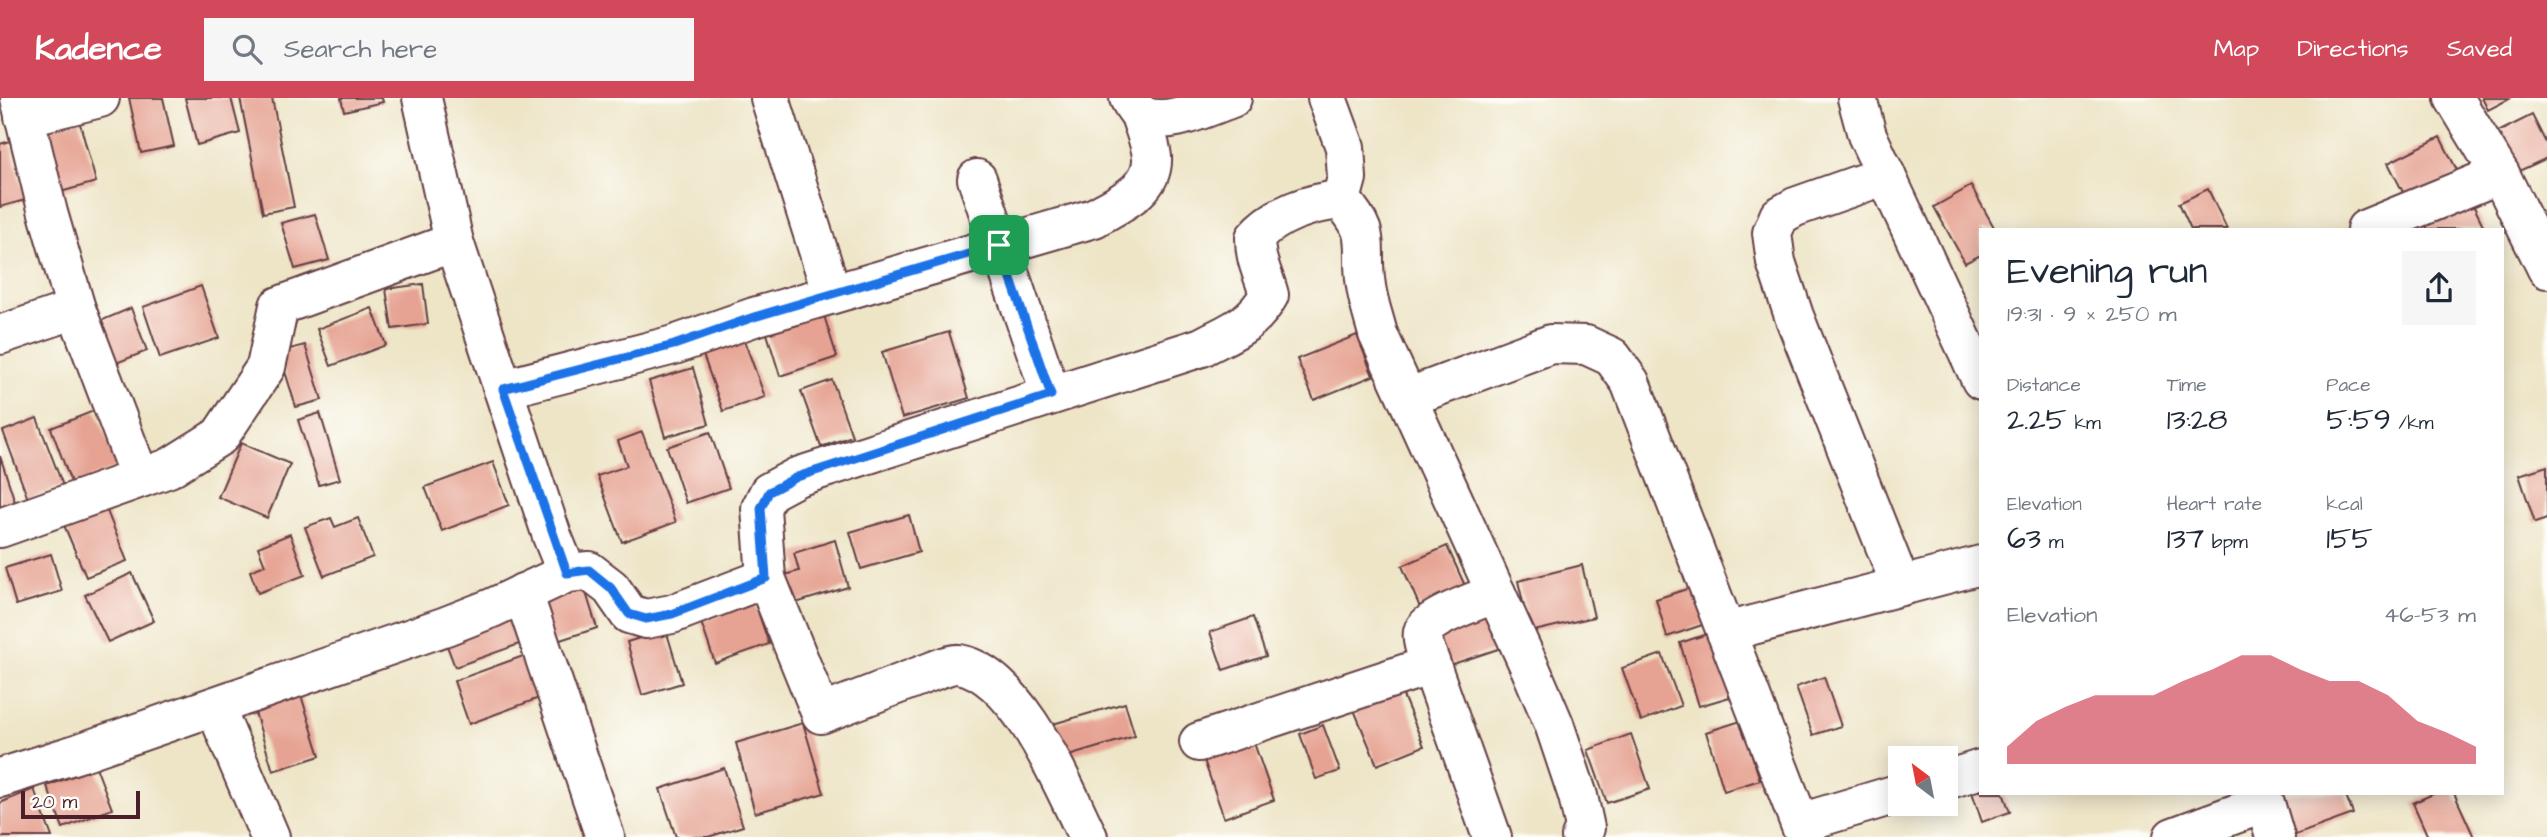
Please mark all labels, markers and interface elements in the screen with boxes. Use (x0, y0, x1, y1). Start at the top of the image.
search box (204, 18, 694, 81)
text: Kadence (35, 26, 162, 72)
icon: search (228, 30, 266, 68)
text: Search here (284, 31, 437, 67)
text: Map (2214, 32, 2259, 66)
text: Directions (2297, 32, 2409, 66)
text: Saved (2447, 32, 2512, 66)
pin (969, 215, 1029, 275)
icon: arrive (980, 226, 1018, 264)
text: Evening run (2007, 246, 2208, 298)
button: share (2402, 251, 2476, 325)
text: 19:31 · 9 × 250 m (2007, 298, 2177, 330)
text: Distance (2007, 372, 2081, 399)
text: Time (2167, 372, 2206, 399)
text: Pace (2326, 372, 2370, 399)
text: 2.25 (2007, 399, 2067, 441)
text: 13:28 (2167, 399, 2227, 441)
text: 5:59 (2326, 399, 2391, 441)
text: km (2067, 410, 2101, 437)
text: /km (2391, 410, 2434, 437)
text: Elevation (2007, 491, 2082, 518)
text: Heart rate (2167, 491, 2262, 518)
text: kcal (2326, 491, 2363, 518)
text: 63 (2007, 518, 2041, 560)
text: 137 (2167, 518, 2204, 560)
text: 155 (2326, 518, 2373, 560)
text: m (2041, 529, 2063, 556)
text: bpm (2204, 529, 2248, 556)
text: Elevation (2007, 599, 2098, 631)
text: 46–53 m (2384, 599, 2476, 631)
north arrow (1888, 746, 1958, 816)
map controls (1888, 746, 1958, 816)
scale bar (21, 788, 140, 820)
text: 20 m (32, 789, 77, 816)

